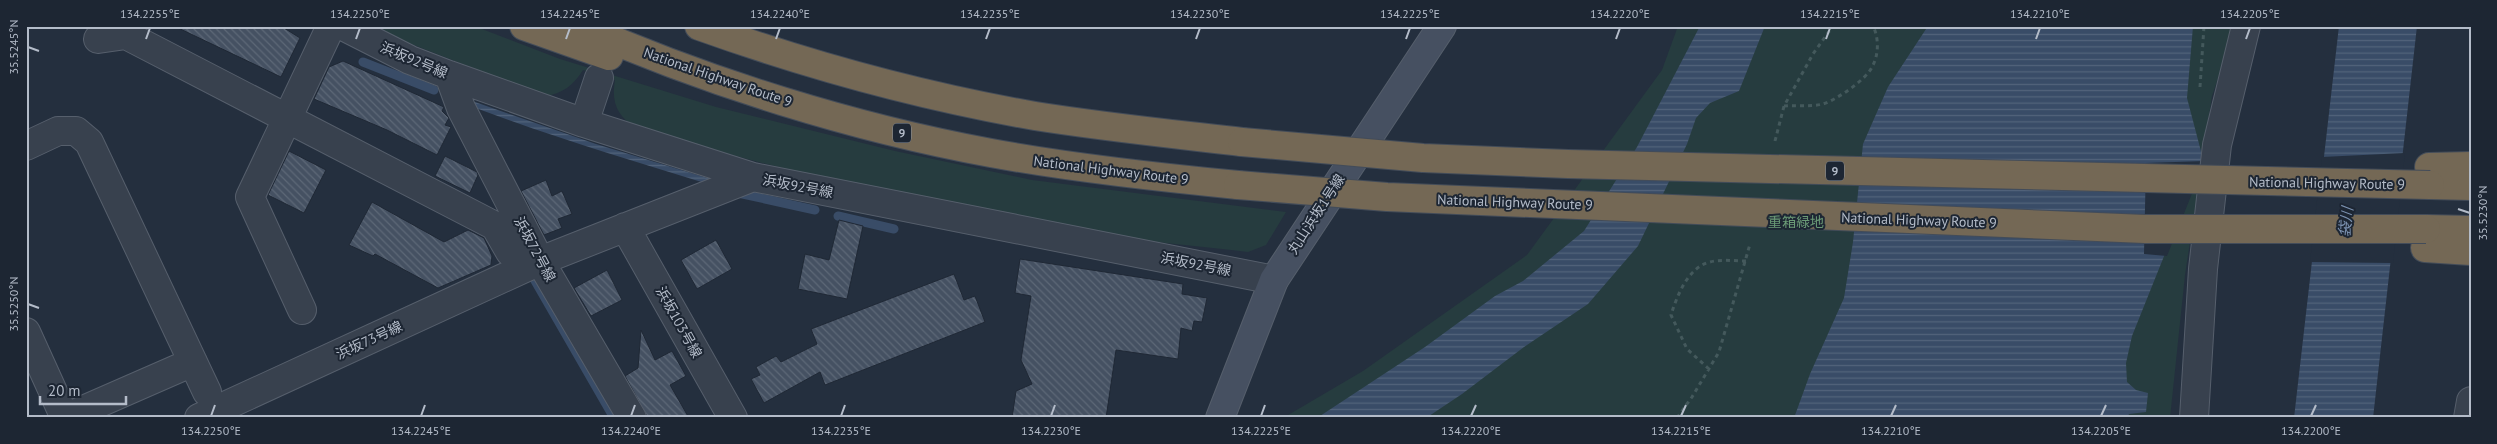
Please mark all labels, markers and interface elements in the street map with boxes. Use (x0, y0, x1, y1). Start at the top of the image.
text: 134.2255°E (120, 6, 180, 21)
text: 134.2250°E (330, 6, 390, 21)
text: 134.2245°E (540, 6, 600, 21)
text: 134.2240°E (750, 6, 810, 21)
text: 134.2235°E (960, 6, 1020, 21)
text: 134.2230°E (1170, 6, 1230, 21)
text: 134.2225°E (1380, 6, 1440, 21)
text: 134.2220°E (1590, 6, 1650, 21)
text: 134.2215°E (1800, 6, 1860, 21)
text: 134.2210°E (2010, 6, 2070, 21)
text: 134.2205°E (2220, 6, 2280, 21)
text: 35.5245°N (6, 20, 21, 74)
street label: 浜坂92号線 (378, 38, 450, 82)
street label: National Highway Route 9 (641, 43, 795, 111)
road number: 9 (893, 124, 911, 142)
street label: National Highway Route 9 (1033, 152, 1189, 188)
road number: 9 (1826, 162, 1844, 180)
street label: 浜坂92号線 (761, 170, 835, 202)
street label: 丸山浜坂1号線 (1283, 171, 1349, 257)
street label: National Highway Route 9 (2249, 173, 2405, 193)
text: 35.5230°N (2475, 186, 2490, 240)
street label: National Highway Route 9 (1437, 190, 1593, 214)
water label: 袋川 (2334, 204, 2357, 238)
street label: National Highway Route 9 (1841, 208, 1997, 232)
street label: 浜坂72号線 (510, 213, 560, 285)
park label: 重箱緑地 (1768, 213, 1824, 231)
street label: 浜坂92号線 (1159, 248, 1233, 280)
text: 35.5250°N (6, 277, 21, 331)
street label: 浜坂103号線 (652, 283, 706, 361)
street label: 浜坂73号線 (333, 317, 405, 363)
scale bar (40, 374, 126, 406)
text: 20 m (48, 381, 81, 400)
text: 134.2250°E (181, 423, 241, 438)
text: 134.2245°E (391, 423, 451, 438)
text: 134.2240°E (601, 423, 661, 438)
text: 134.2235°E (811, 423, 871, 438)
text: 134.2230°E (1021, 423, 1081, 438)
text: 134.2225°E (1231, 423, 1291, 438)
text: 134.2220°E (1441, 423, 1501, 438)
text: 134.2215°E (1651, 423, 1711, 438)
text: 134.2210°E (1861, 423, 1921, 438)
text: 134.2205°E (2071, 423, 2131, 438)
text: 134.2200°E (2281, 423, 2341, 438)

